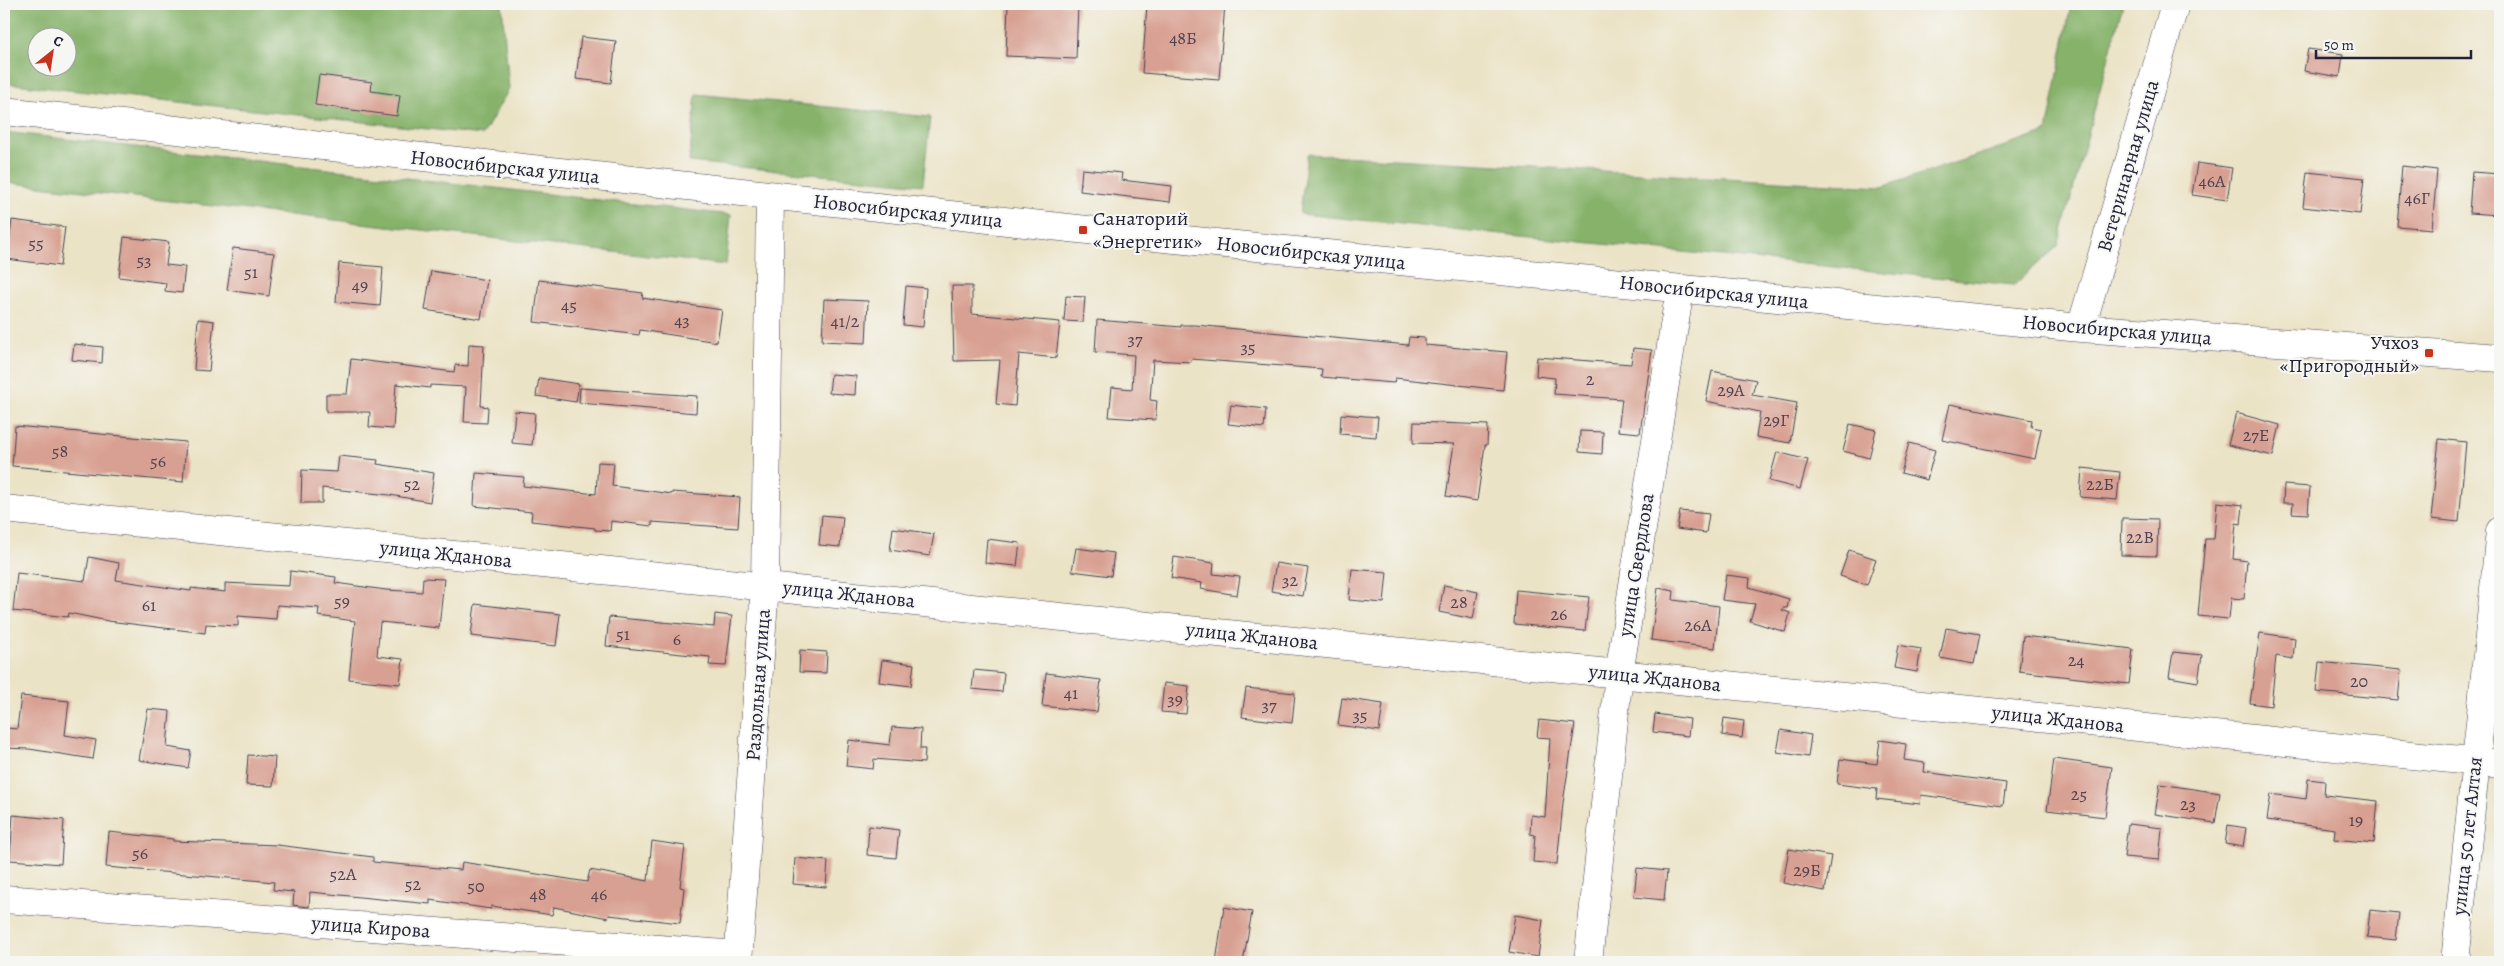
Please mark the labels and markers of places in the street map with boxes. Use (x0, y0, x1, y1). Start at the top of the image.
place label: Санаторий «Энергетик» (1093, 205, 1203, 255)
marker: Санаторий «Энергетик» (1077, 224, 1089, 236)
place label: Учхоз «Пригородный» (2280, 329, 2419, 379)
marker: Учхоз «Пригородный» (2423, 347, 2435, 359)

